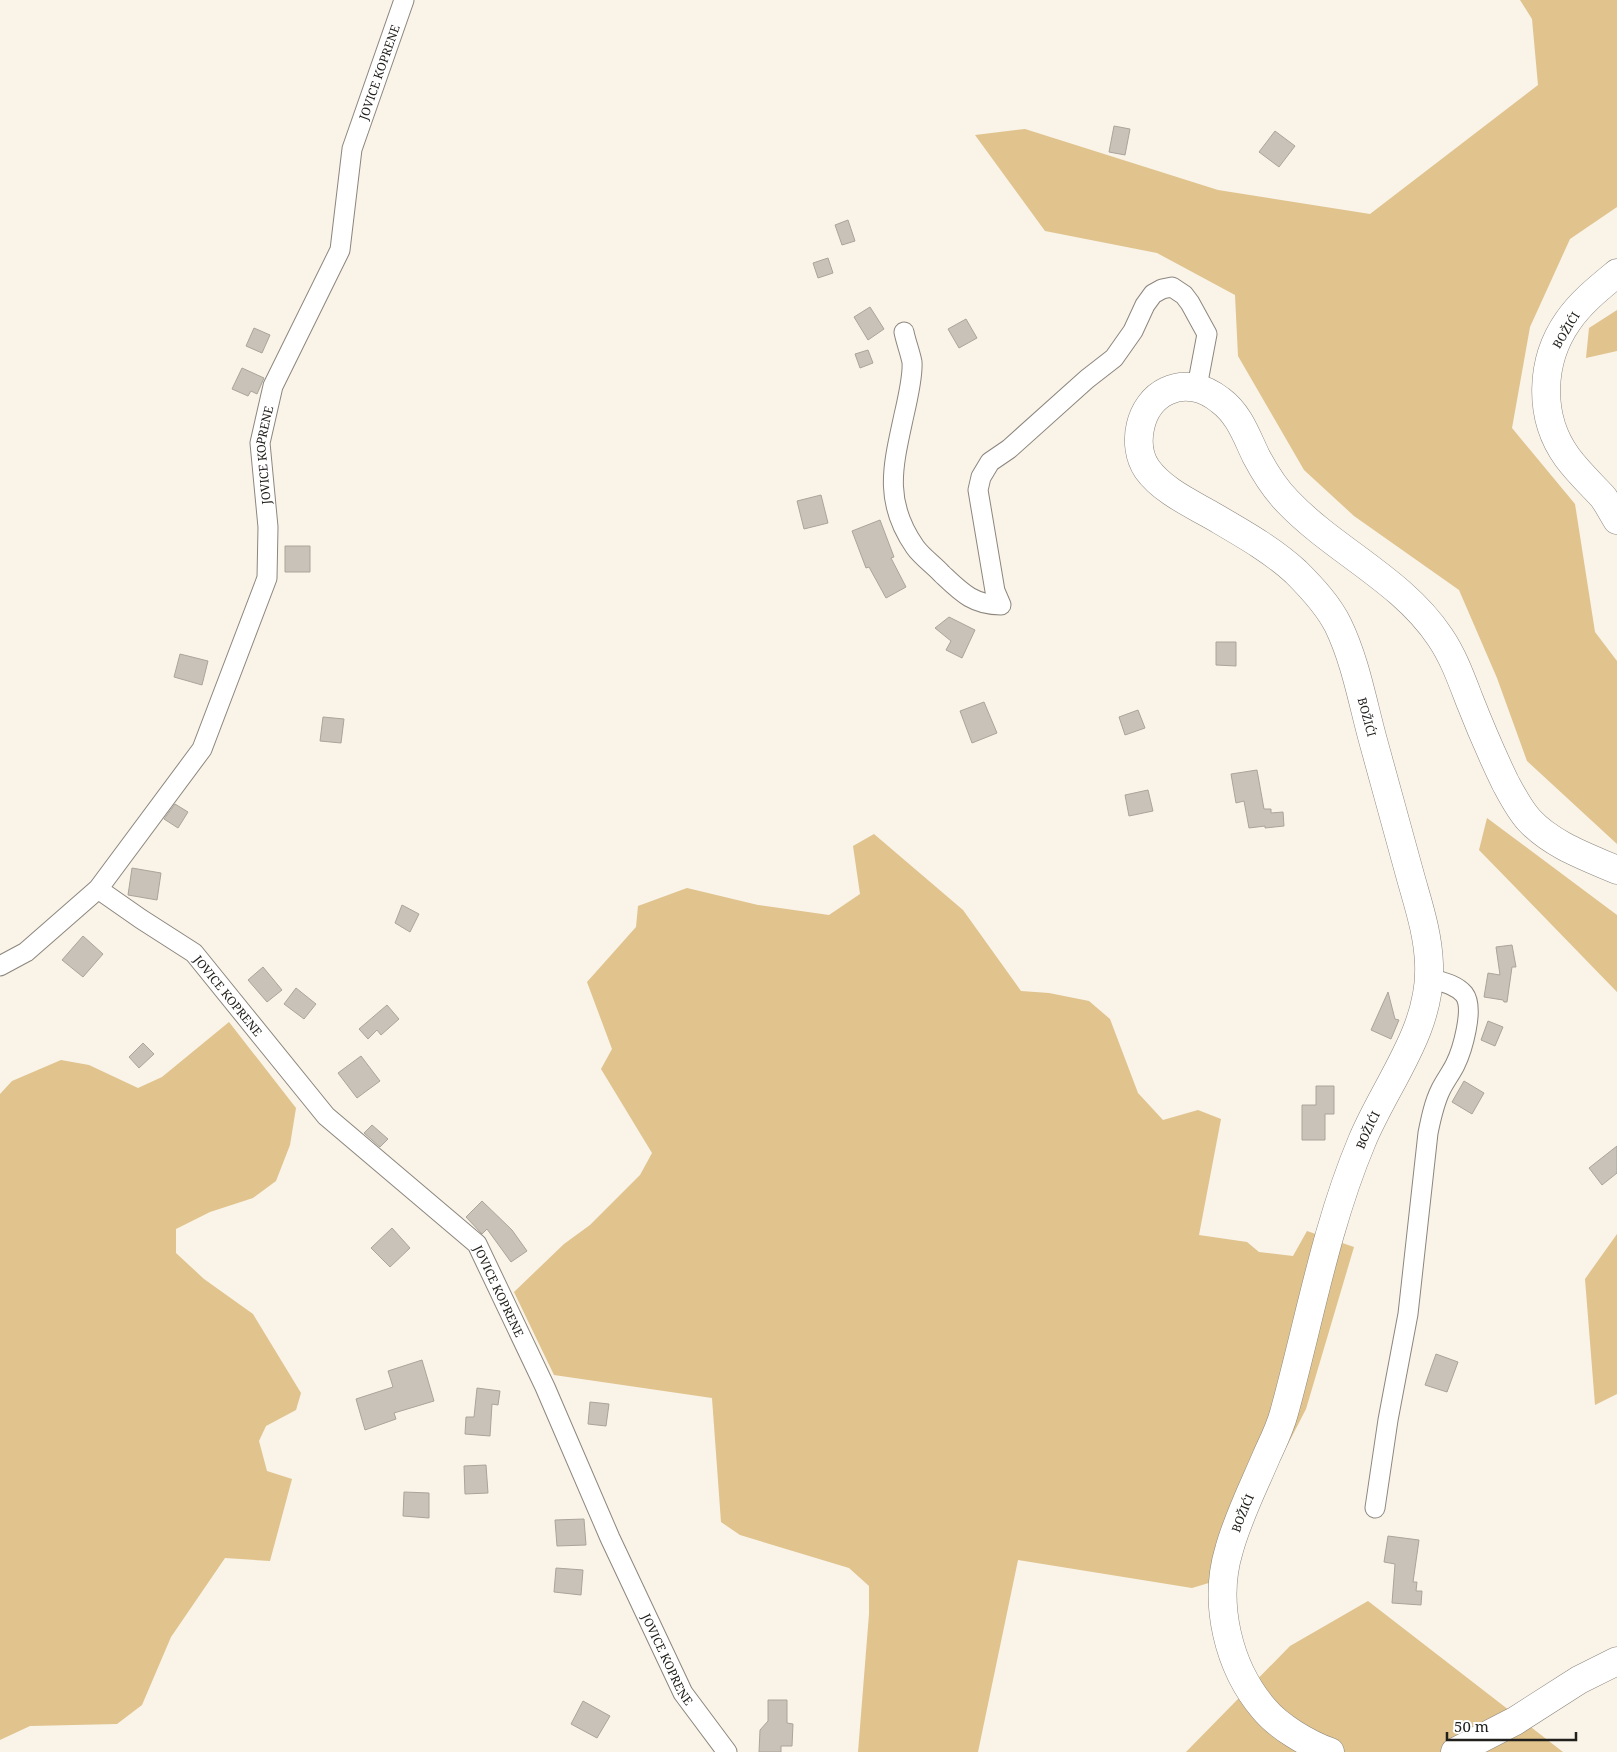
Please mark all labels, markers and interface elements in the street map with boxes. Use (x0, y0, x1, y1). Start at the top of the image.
street label: JOVICE KOPRENE (354, 22, 403, 123)
street label: BOŽIĆI (1548, 308, 1584, 352)
street label: JOVICE KOPRENE (251, 404, 277, 506)
street label: BOŽIĆI (1354, 695, 1380, 739)
street label: JOVICE KOPRENE (190, 951, 266, 1040)
street label: BOŽIĆI (1351, 1108, 1383, 1151)
street label: JOVICE KOPRENE (470, 1241, 528, 1340)
street label: BOŽIĆI (1227, 1491, 1257, 1535)
street label: JOVICE KOPRENE (638, 1610, 697, 1708)
scale bar (1447, 1710, 1576, 1742)
text: 50 m (1454, 1716, 1489, 1736)

